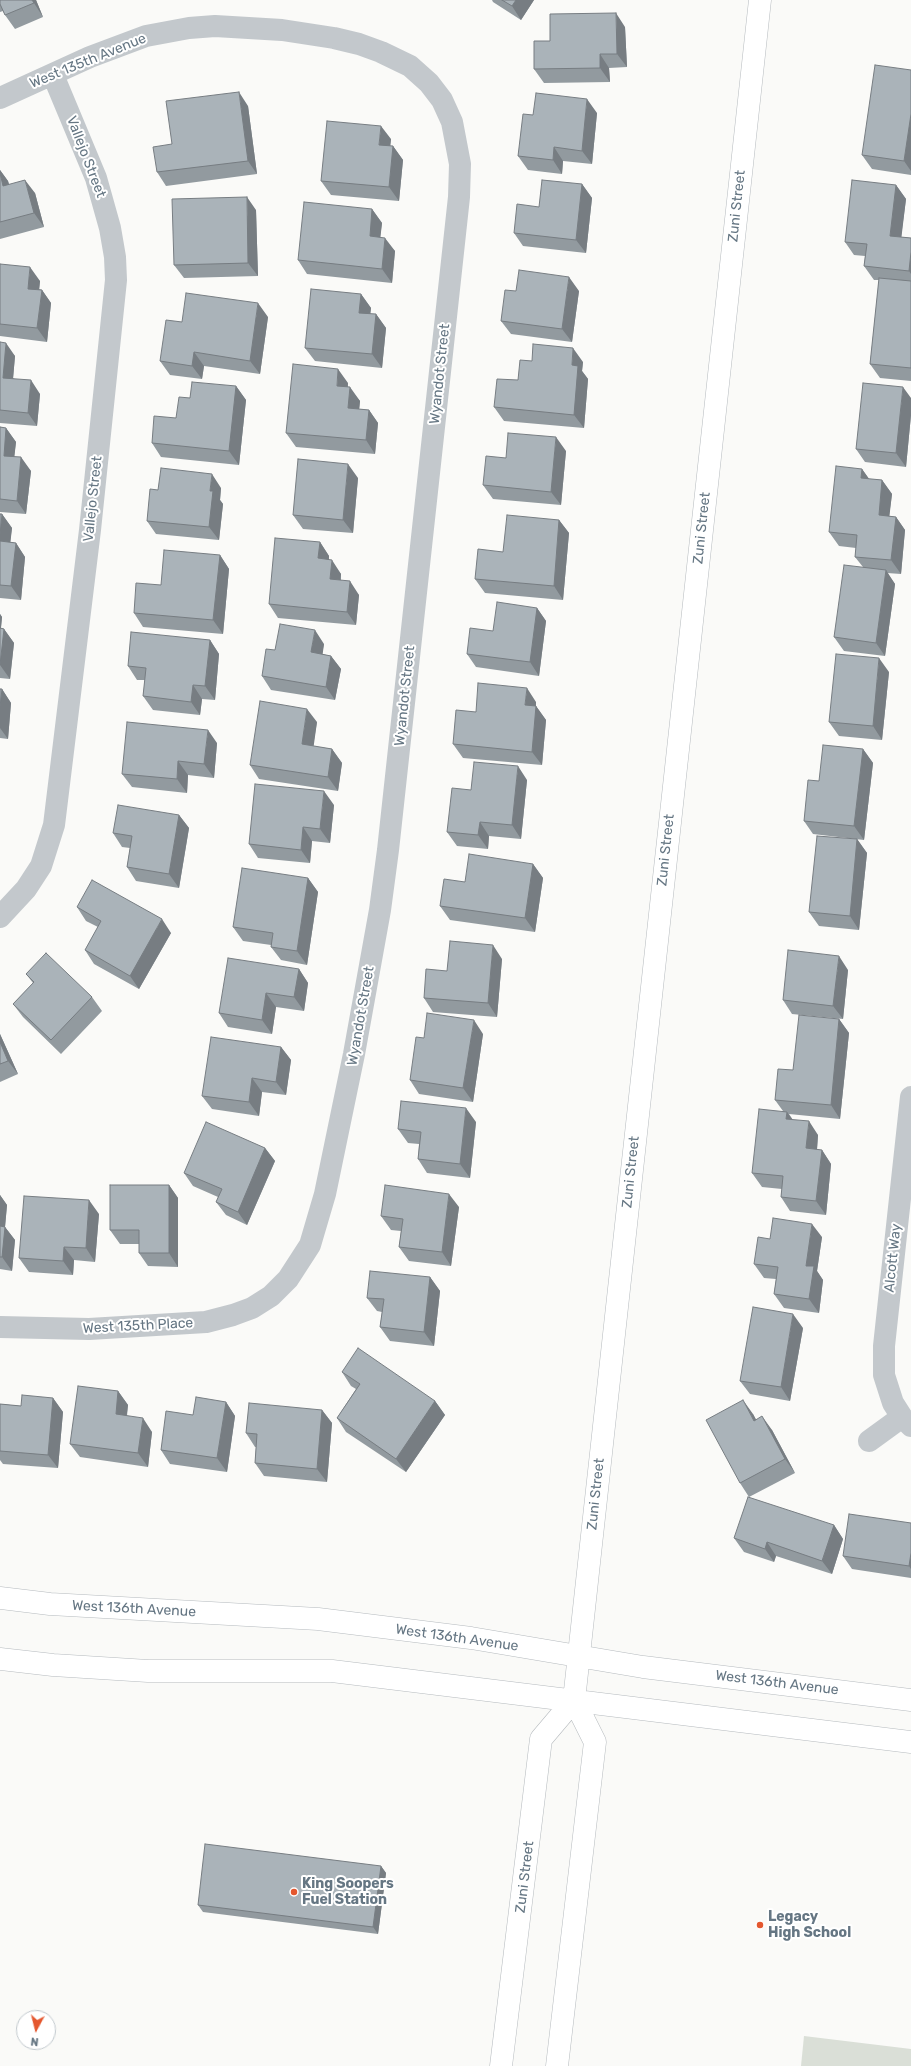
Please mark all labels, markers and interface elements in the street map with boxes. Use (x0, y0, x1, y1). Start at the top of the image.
street label: West 135th Avenue (27, 30, 149, 92)
street label: Vallejo Street (63, 114, 109, 200)
street label: Zuni Street (725, 169, 749, 243)
street label: Wyandot Street (426, 323, 454, 425)
street label: Vallejo Street (80, 455, 106, 543)
street label: Zuni Street (690, 491, 714, 565)
street label: Wyandot Street (391, 645, 419, 747)
street label: Zuni Street (654, 813, 678, 887)
street label: Wyandot Street (344, 965, 378, 1067)
street label: Zuni Street (619, 1135, 643, 1209)
street label: Alcott Way (881, 1223, 905, 1293)
street label: West 135th Place (82, 1315, 194, 1337)
street label: Zuni Street (584, 1457, 608, 1531)
street label: West 136th Avenue (72, 1597, 196, 1621)
street label: West 136th Avenue (394, 1621, 520, 1655)
street label: West 136th Avenue (714, 1667, 840, 1699)
street label: Zuni Street (512, 1840, 538, 1914)
place label: King Soopers Fuel Station (302, 1876, 394, 1908)
marker: King Soopers Fuel Station (289, 1887, 299, 1897)
place label: Legacy High School (768, 1909, 851, 1942)
marker: Legacy High School (755, 1920, 765, 1930)
north arrow (16, 2010, 56, 2050)
text: N (30, 2034, 39, 2048)

